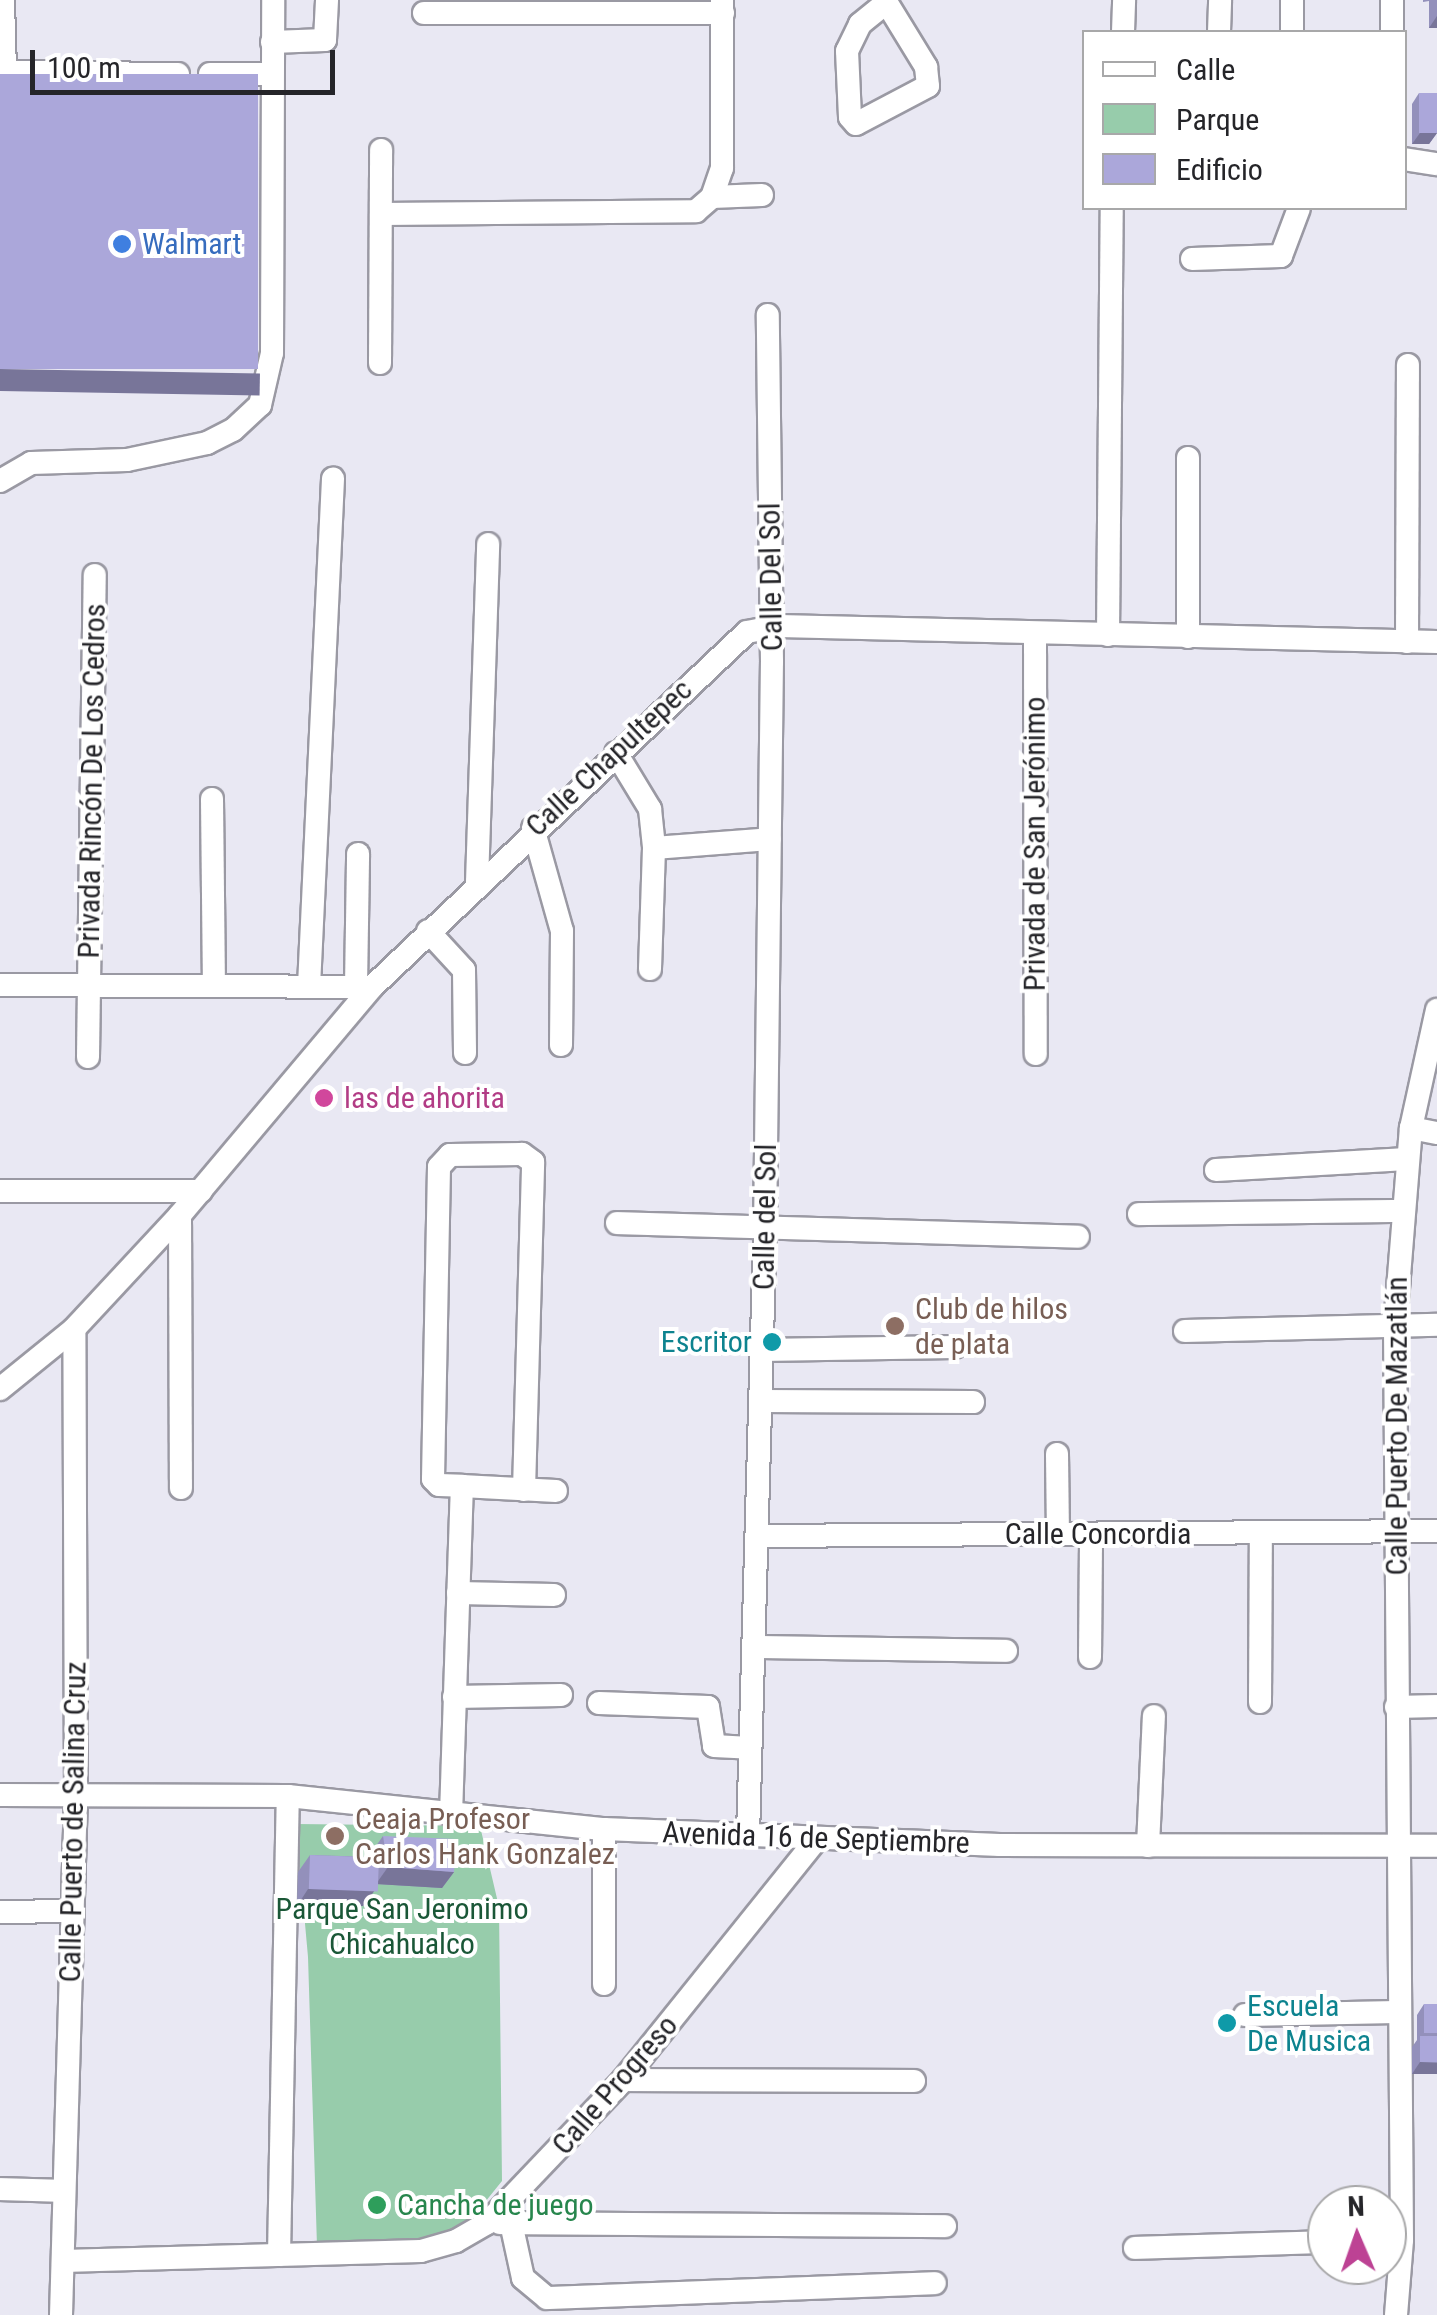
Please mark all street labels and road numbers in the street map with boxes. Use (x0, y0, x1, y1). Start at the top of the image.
street label: Calle Del Sol (752, 502, 790, 652)
street label: Privada Rincón De Los Cedros (71, 603, 113, 959)
street label: Calle Chapultepec (519, 672, 699, 844)
street label: Privada de San Jerónimo (1017, 697, 1053, 991)
street label: Calle del Sol (746, 1144, 784, 1290)
street label: Calle Puerto De Mazatlán (1379, 1277, 1415, 1575)
street label: Calle Concordia (1005, 1516, 1191, 1552)
street label: Calle Puerto de Salina Cruz (52, 1661, 94, 1983)
street label: Avenida 16 de Septiembre (662, 1815, 970, 1861)
street label: Calle Progreso (545, 2008, 685, 2162)

